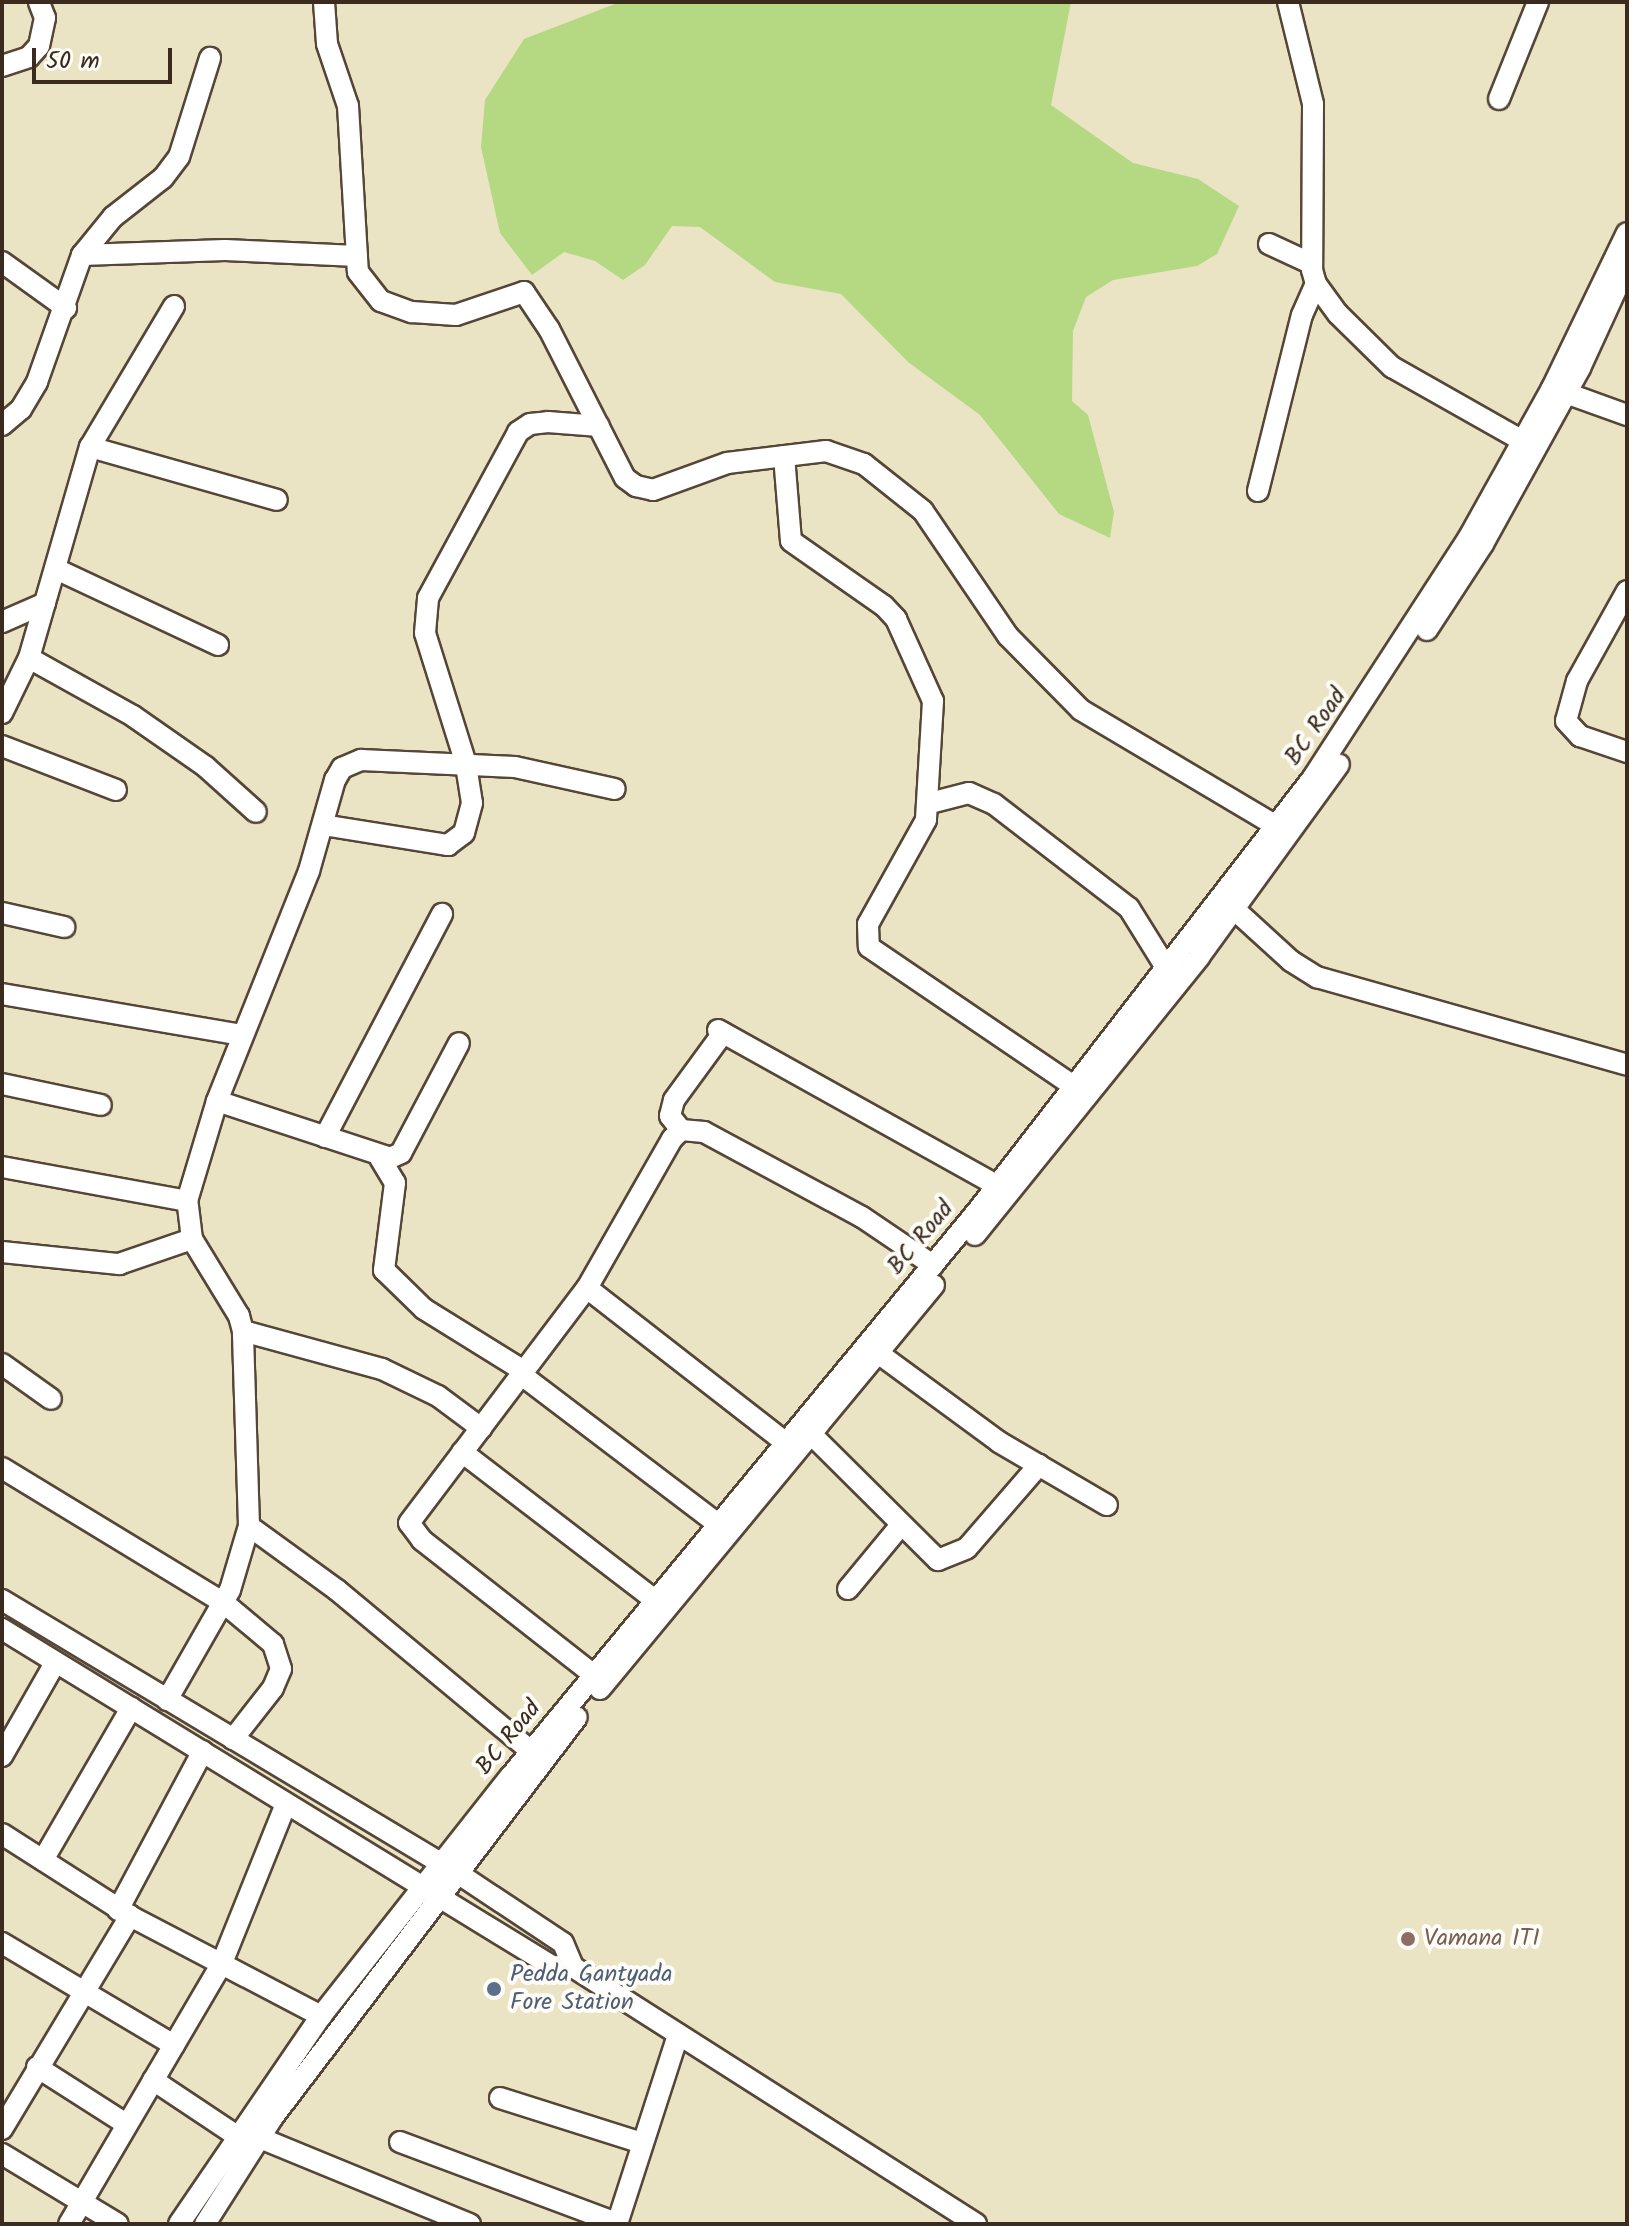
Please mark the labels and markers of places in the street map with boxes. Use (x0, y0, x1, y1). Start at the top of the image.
place label: Vamana ITI (1424, 1925, 1540, 1953)
marker: Vamana ITI (1399, 1930, 1417, 1948)
place label: Pedda Gantyada Fore Station (510, 1961, 672, 2017)
marker: Pedda Gantyada Fore Station (485, 1980, 503, 1998)

